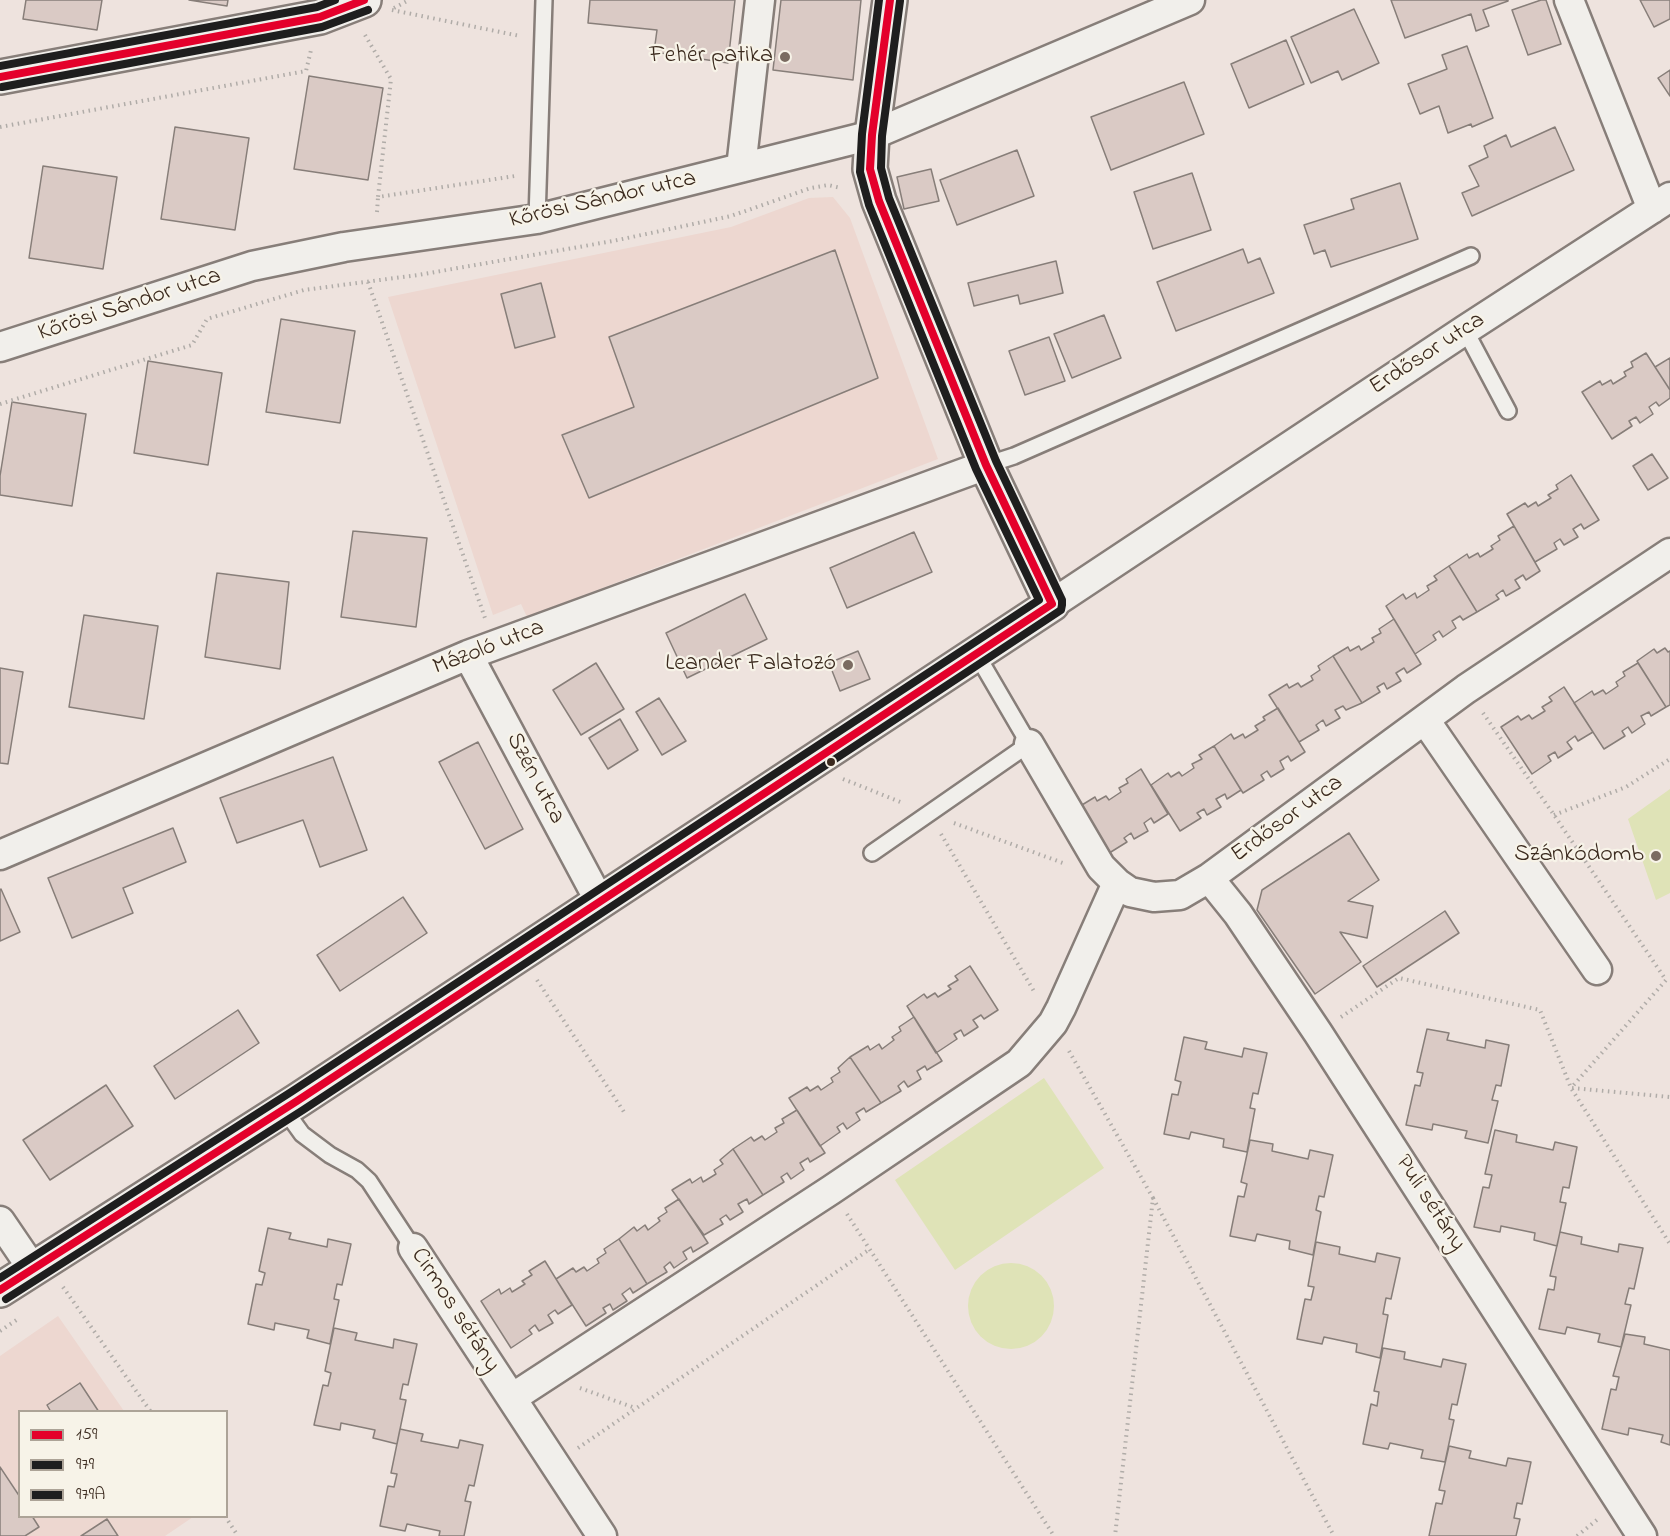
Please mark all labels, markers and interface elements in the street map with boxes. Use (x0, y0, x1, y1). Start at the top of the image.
place label: Fehér patika (649, 43, 773, 71)
marker: Fehér patika (778, 50, 792, 64)
street label: Kőrösi Sándor utca (507, 166, 699, 236)
street label: Kőrösi Sándor utca (35, 263, 225, 349)
street label: Erdősor utca (1365, 307, 1491, 403)
street label: Mázoló utca (430, 615, 548, 683)
place label: Leander Falatozó (665, 651, 836, 679)
marker: Leander Falatozó (841, 658, 855, 672)
street label: Szén utca (498, 728, 570, 830)
unlabelled marker (825, 756, 837, 768)
street label: Erdősor utca (1226, 770, 1350, 870)
place label: Szánkódomb (1514, 842, 1644, 870)
marker: Szánkódomb (1649, 849, 1663, 863)
street label: Puli sétány (1387, 1151, 1471, 1257)
street label: Cirmos sétány (403, 1243, 505, 1379)
legend (18, 1410, 228, 1518)
text: 159 (76, 1422, 97, 1448)
text: 979 (76, 1452, 94, 1478)
text: 979A (76, 1482, 105, 1508)

